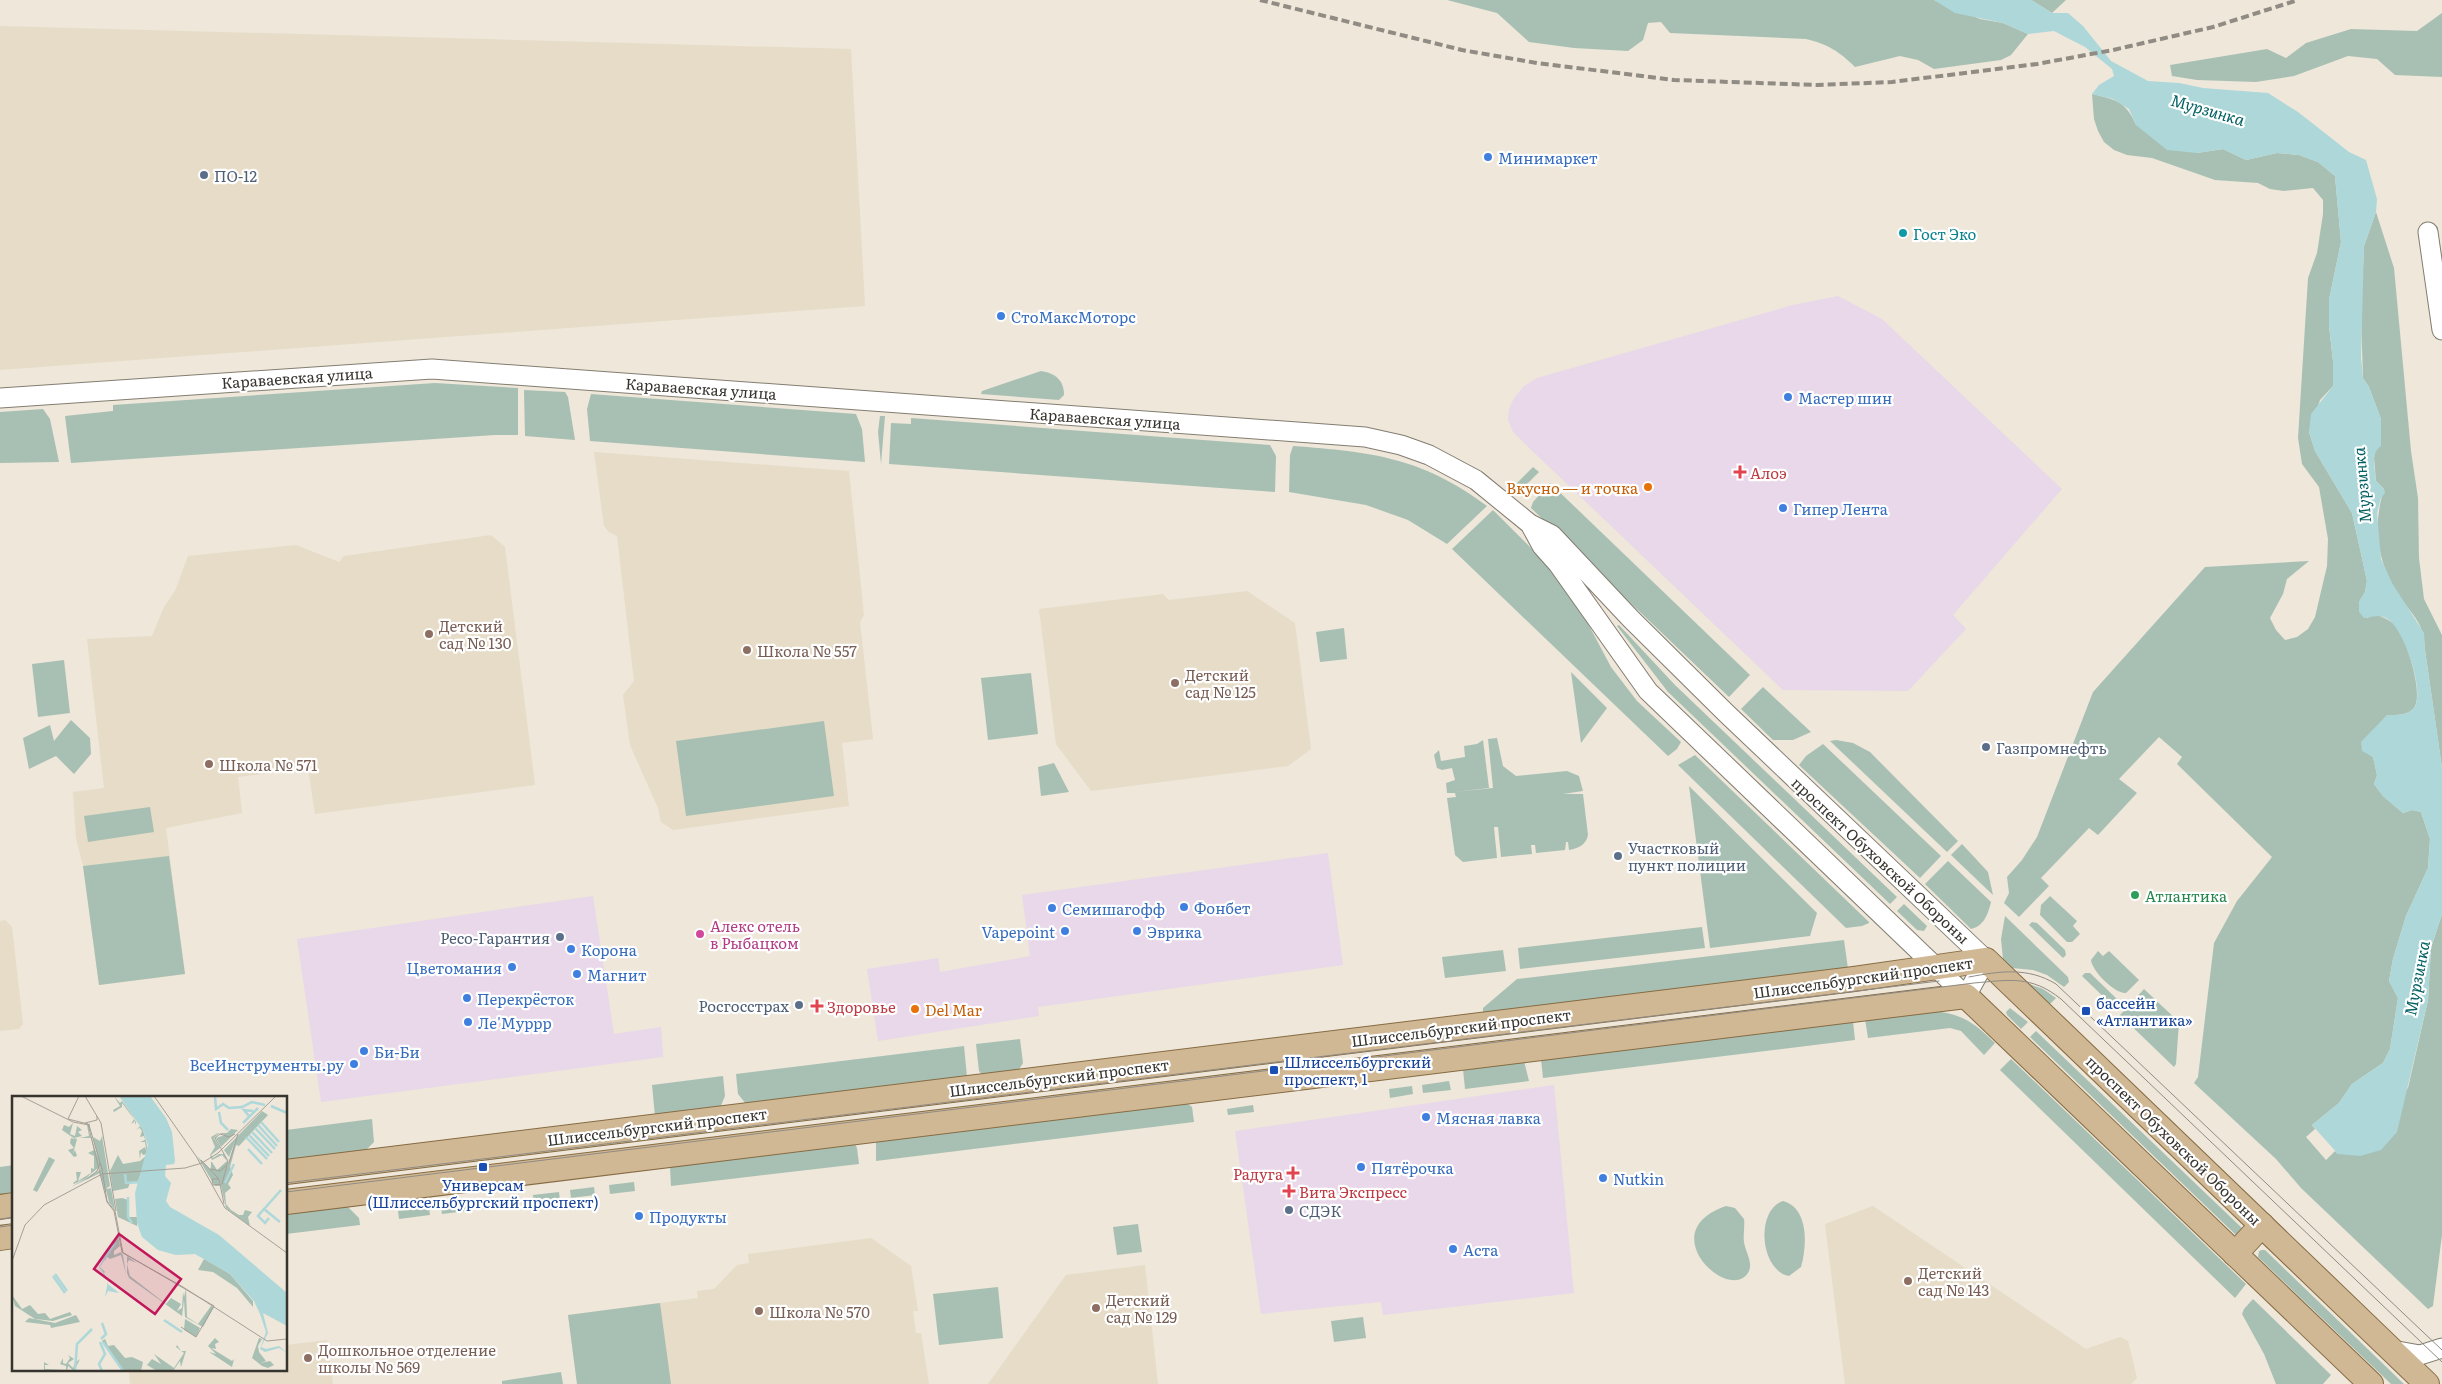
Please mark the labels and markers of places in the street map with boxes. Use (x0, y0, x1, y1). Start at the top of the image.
place label: Минимаркет (1498, 146, 1598, 169)
marker: Минимаркет (1482, 151, 1494, 163)
place label: ПО-12 (214, 164, 257, 187)
marker: ПО-12 (198, 169, 210, 181)
place label: Гост Эко (1913, 222, 1977, 245)
marker: Гост Эко (1897, 227, 1909, 239)
place label: СтоМаксМоторс (1011, 305, 1136, 328)
marker: СтоМаксМоторс (995, 310, 1007, 322)
place label: Мастер шин (1798, 386, 1892, 409)
marker: Мастер шин (1782, 391, 1794, 403)
place label: Алоэ (1750, 461, 1787, 484)
marker: Алоэ (1734, 466, 1746, 478)
place label: Вкусно — и точка (1506, 476, 1639, 499)
marker: Вкусно — и точка (1642, 481, 1654, 493)
place label: Гипер Лента (1793, 497, 1889, 520)
marker: Гипер Лента (1777, 502, 1789, 514)
place label: Детский сад № 130 (439, 614, 512, 654)
marker: Детский сад № 130 (423, 628, 435, 640)
place label: Школа № 557 (757, 639, 857, 662)
marker: Школа № 557 (741, 644, 753, 656)
place label: Детский сад № 125 (1185, 663, 1256, 703)
marker: Детский сад № 125 (1169, 677, 1181, 689)
place label: Газпромнефть (1996, 736, 2107, 759)
marker: Газпромнефть (1980, 741, 1992, 753)
place label: Школа № 571 (219, 753, 317, 776)
marker: Школа № 571 (203, 758, 215, 770)
place label: Участковый пункт полиции (1628, 836, 1746, 876)
marker: Участковый пункт полиции (1612, 850, 1624, 862)
place label: Атлантика (2145, 884, 2228, 907)
marker: Атлантика (2129, 889, 2141, 901)
place label: Фонбет (1194, 896, 1251, 919)
place label: Семишагофф (1062, 897, 1165, 920)
marker: Фонбет (1178, 901, 1190, 913)
marker: Семишагофф (1046, 902, 1058, 914)
place label: Алекс отель в Рыбацком (710, 914, 800, 954)
place label: Vapepoint (982, 920, 1055, 943)
place label: Эврика (1147, 920, 1203, 943)
marker: Vapepoint (1059, 925, 1071, 937)
marker: Эврика (1131, 925, 1143, 937)
place label: Ресо-Гарантия (440, 926, 550, 949)
marker: Алекс отель в Рыбацком (694, 928, 706, 940)
marker: Ресо-Гарантия (554, 931, 566, 943)
place label: Корона (581, 938, 638, 961)
marker: Корона (565, 943, 577, 955)
place label: Цветомания (406, 956, 502, 979)
marker: Цветомания (506, 961, 518, 973)
place label: Магнит (587, 963, 647, 986)
marker: Магнит (571, 968, 583, 980)
place label: Перекрёсток (477, 987, 574, 1010)
place label: бассейн «Атлантика» (2096, 991, 2193, 1031)
marker: Перекрёсток (461, 992, 473, 1004)
place label: Росгосстрах (699, 994, 789, 1017)
place label: Здоровье (827, 995, 896, 1018)
place label: Del Mar (925, 998, 982, 1021)
marker: Росгосстрах (793, 999, 805, 1011)
marker: Здоровье (811, 1000, 823, 1012)
marker: Del Mar (909, 1003, 921, 1015)
marker: бассейн «Атлантика» (2080, 1005, 2092, 1017)
place label: Ле'Муррр (478, 1011, 552, 1034)
marker: Ле'Муррр (462, 1016, 474, 1028)
place label: Би-Би (374, 1040, 420, 1063)
marker: Би-Би (358, 1045, 370, 1057)
place label: Шлиссельбургский проспект, 1 (1284, 1050, 1431, 1090)
place label: ВсеИнструменты.ру (189, 1053, 344, 1076)
marker: ВсеИнструменты.ру (348, 1058, 360, 1070)
marker: Шлиссельбургский проспект, 1 (1268, 1064, 1280, 1076)
place label: Мясная лавка (1436, 1106, 1542, 1129)
marker: Мясная лавка (1420, 1111, 1432, 1123)
place label: Пятёрочка (1371, 1156, 1455, 1179)
marker: Универсам (Шлиссельбургский проспект) (477, 1161, 489, 1173)
marker: Пятёрочка (1355, 1161, 1367, 1173)
place label: Радуга (1233, 1162, 1284, 1185)
marker: Радуга (1287, 1167, 1299, 1179)
place label: Nutkin (1613, 1167, 1664, 1190)
marker: Nutkin (1597, 1172, 1609, 1184)
place label: Универсам (Шлиссельбургский проспект) (367, 1173, 599, 1213)
place label: Вита Экспресс (1299, 1180, 1408, 1203)
marker: Вита Экспресс (1283, 1185, 1295, 1197)
place label: СДЭК (1299, 1199, 1341, 1222)
marker: СДЭК (1283, 1204, 1295, 1216)
place label: Продукты (649, 1205, 727, 1228)
marker: Продукты (633, 1210, 645, 1222)
place label: Аста (1463, 1238, 1499, 1261)
marker: Аста (1447, 1243, 1459, 1255)
place label: Детский сад № 143 (1918, 1261, 1989, 1301)
marker: Детский сад № 143 (1902, 1275, 1914, 1287)
place label: Детский сад № 129 (1106, 1288, 1177, 1328)
place label: Школа № 570 (769, 1300, 870, 1323)
marker: Детский сад № 129 (1090, 1302, 1102, 1314)
marker: Школа № 570 (753, 1305, 765, 1317)
place label: Дошкольное отделение школы № 569 (318, 1338, 496, 1378)
marker: Дошкольное отделение школы № 569 (302, 1352, 314, 1364)

